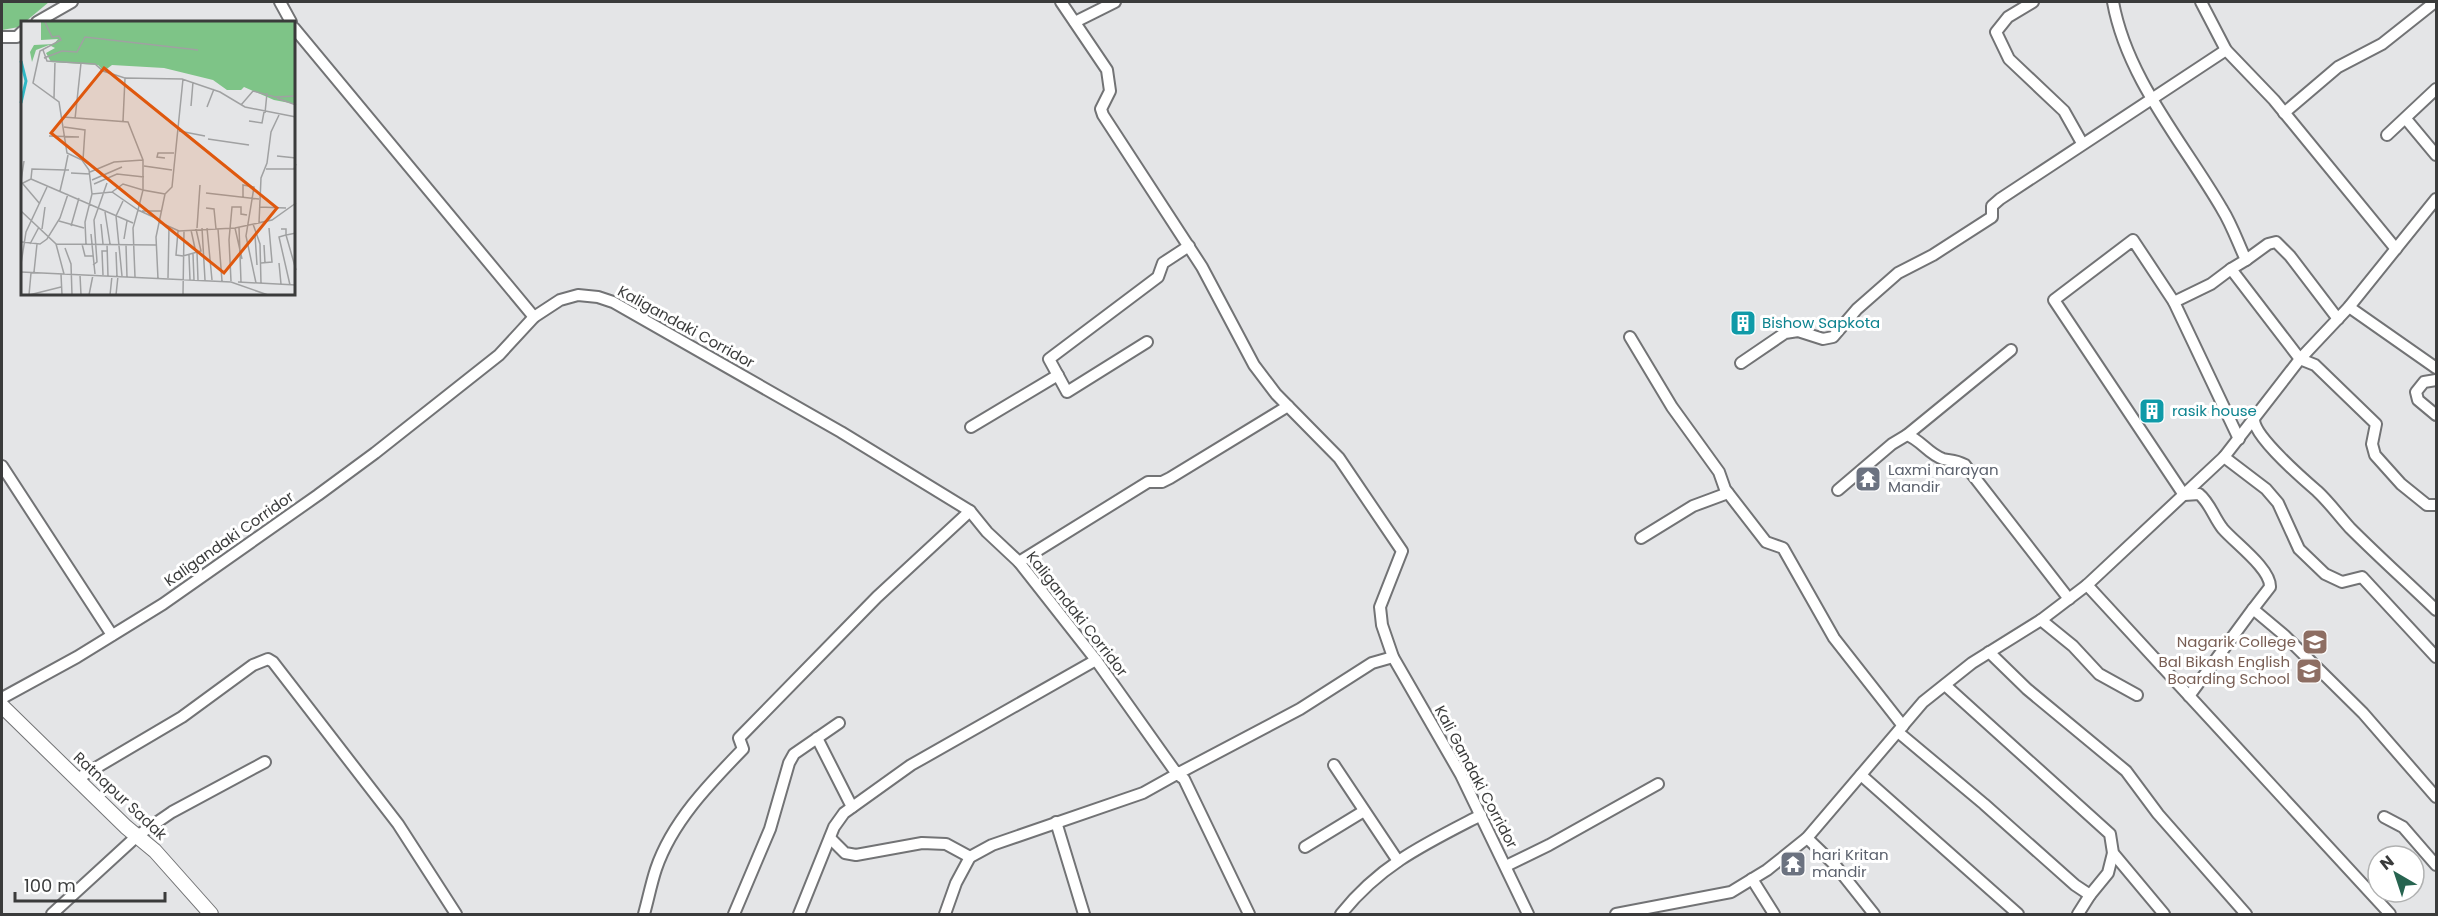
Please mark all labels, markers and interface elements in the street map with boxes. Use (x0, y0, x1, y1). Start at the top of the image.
inset map (21, 21, 296, 296)
street label: Kaligandaki Corridor (614, 280, 759, 373)
building icon: Bishow Sapkota (1728, 308, 1758, 338)
place label: Bishow Sapkota (1762, 312, 1880, 333)
building icon: rasik house (2137, 396, 2167, 426)
place label: rasik house (2172, 400, 2257, 421)
place label: Laxmi narayan Mandir (1888, 459, 1999, 497)
temple icon: Laxmi narayan Mandir (1853, 464, 1883, 494)
street label: Kaligandaki Corridor (160, 486, 298, 591)
street label: Kaligandaki Corridor (1022, 547, 1133, 681)
school or university icon: Nagarik College (2300, 627, 2330, 657)
place label: Nagarik College (2177, 631, 2296, 652)
place label: Bal Bikash English Boarding School (2159, 651, 2290, 689)
school or university icon: Bal Bikash English Boarding School (2294, 656, 2324, 686)
street label: Kali Gandaki Corridor (1430, 702, 1523, 852)
street label: Ratnapur Sadak (69, 747, 172, 845)
place label: hari Kritan mandir (1812, 844, 1889, 882)
north arrow (2366, 844, 2426, 904)
temple icon: hari Kritan mandir (1778, 849, 1808, 879)
text: N (2375, 850, 2399, 875)
scale bar (15, 865, 165, 903)
text: 100 m (24, 873, 76, 898)

